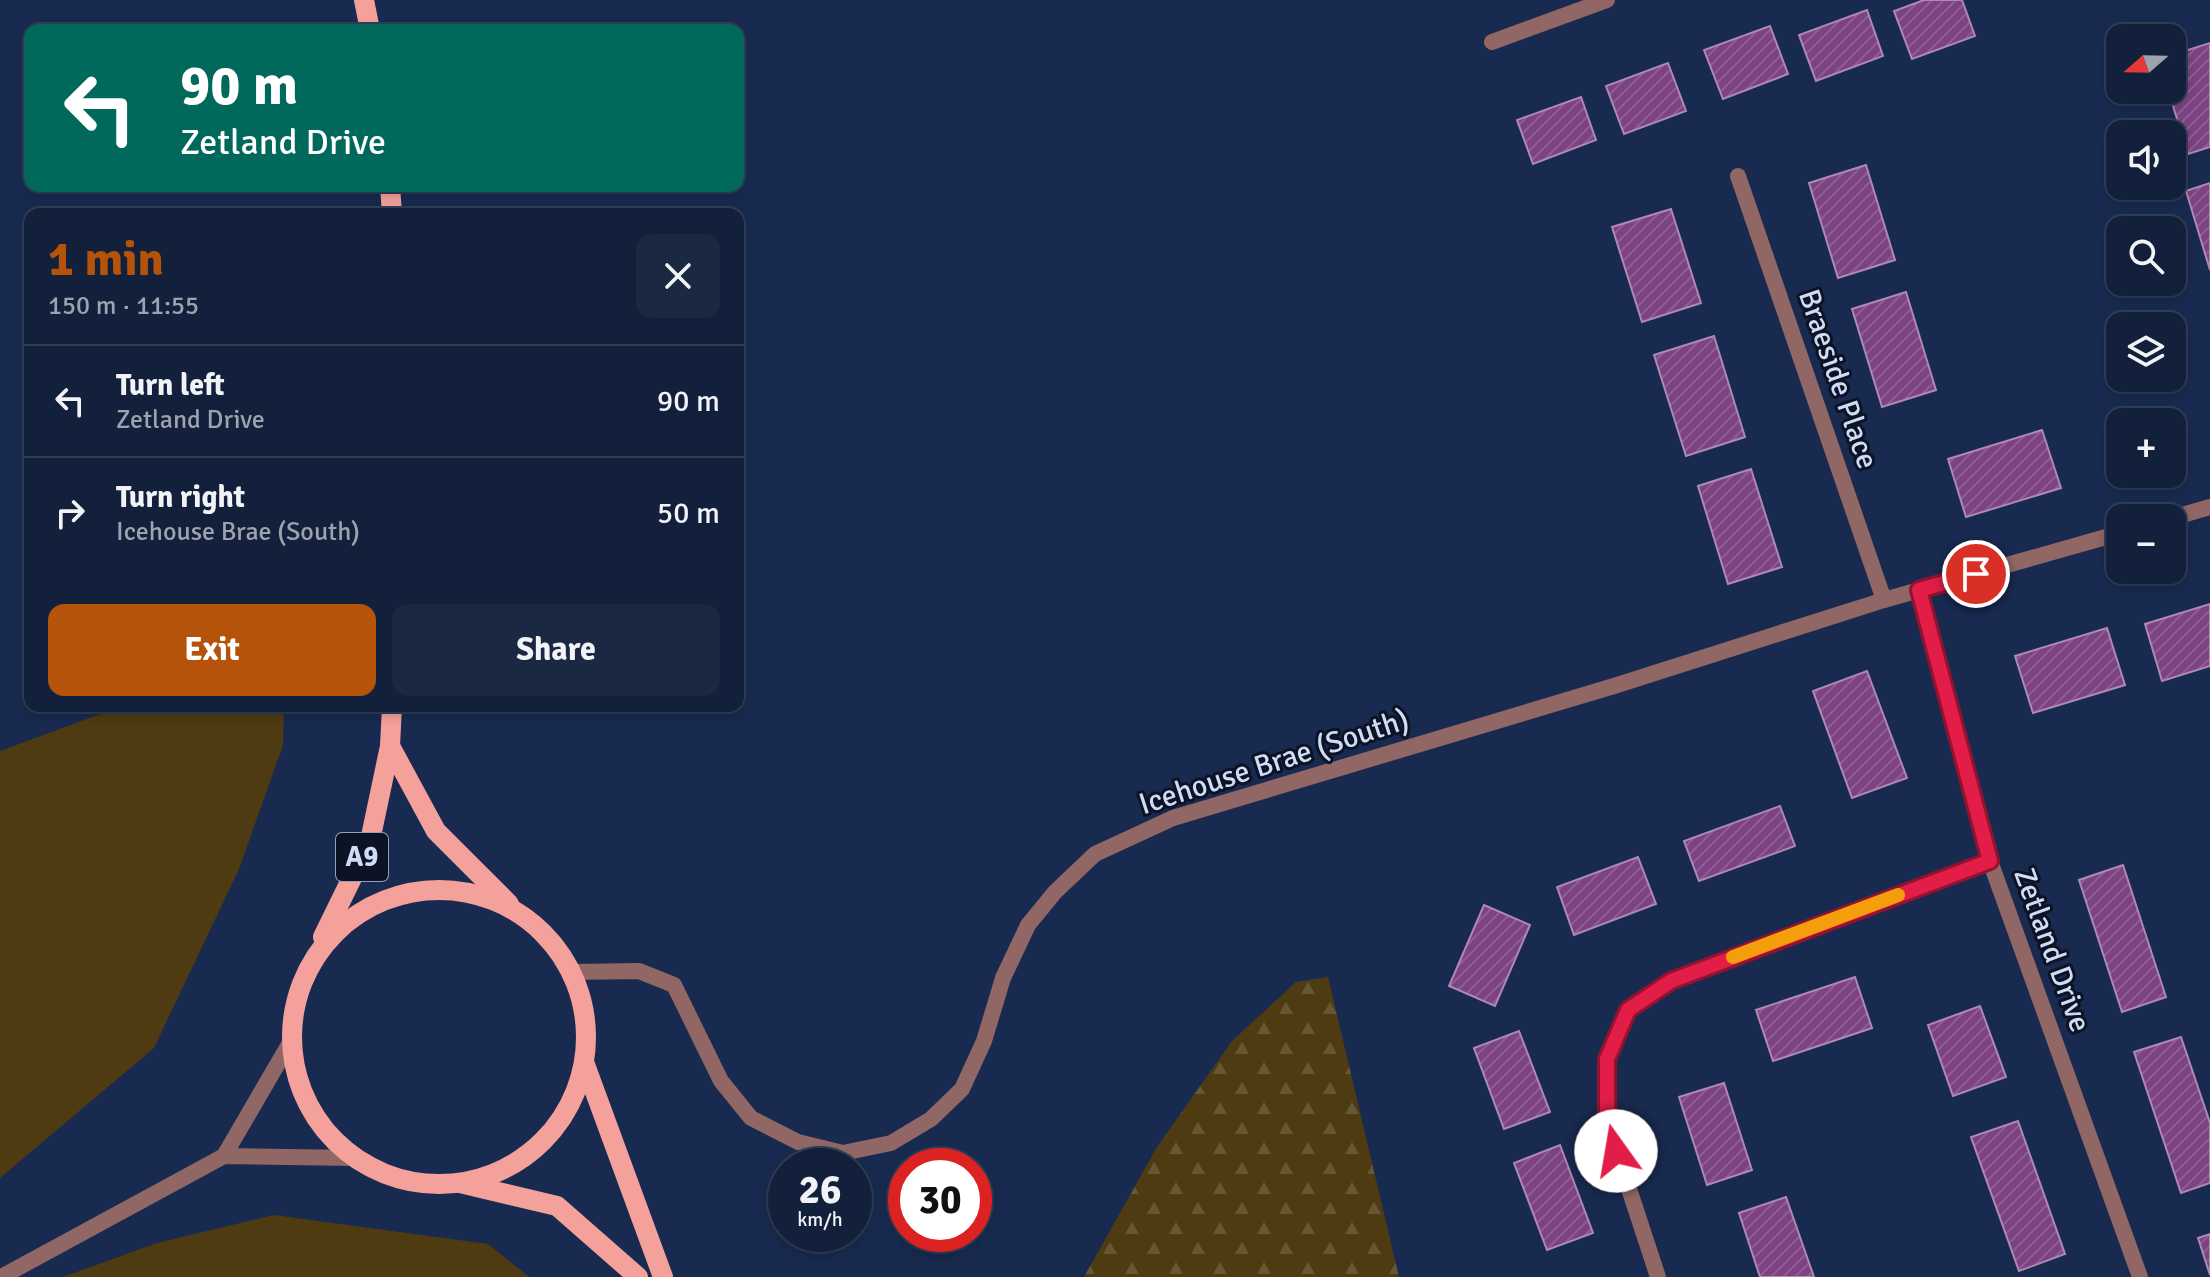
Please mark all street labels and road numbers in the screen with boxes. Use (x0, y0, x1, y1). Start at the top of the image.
street label: Braeside Place (1790, 284, 1886, 474)
street label: Icehouse Brae (South) (1134, 701, 1414, 823)
road number: A9 (336, 833, 388, 881)
street label: Zetland Drive (2005, 863, 2099, 1037)

